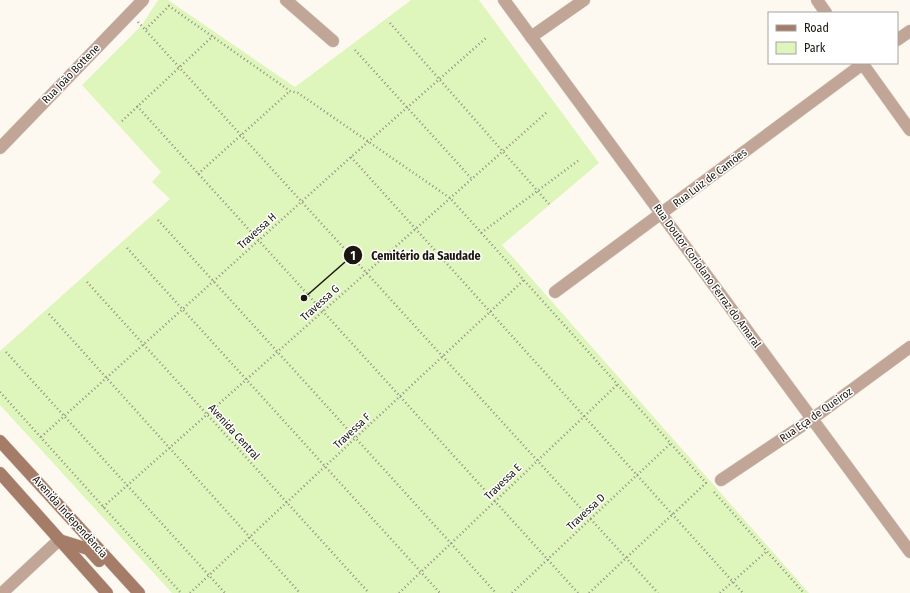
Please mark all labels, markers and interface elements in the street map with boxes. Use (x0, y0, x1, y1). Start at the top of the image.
legend (768, 12, 898, 64)
text: Road (804, 21, 829, 35)
text: Park (804, 41, 826, 55)
street label: Rua João Bottene (39, 42, 103, 106)
street label: Rua Luiz de Camões (671, 146, 750, 210)
street label: Rua Doutor Coriolano Ferraz do Amaral (650, 202, 764, 350)
street label: Travessa H (235, 210, 279, 252)
callout: Cemitério da Saudade (343, 243, 488, 267)
text: 1 (350, 249, 356, 263)
text: Cemitério da Saudade (371, 249, 481, 263)
street label: Travessa G (298, 282, 342, 324)
street label: Rua Eça de Queiroz (777, 385, 855, 445)
street label: Avenida Central (206, 401, 262, 463)
street label: Travessa F (331, 411, 373, 451)
street label: Travessa E (482, 461, 524, 503)
street label: Avenida Independência (30, 473, 110, 561)
street label: Travessa D (564, 491, 608, 533)

